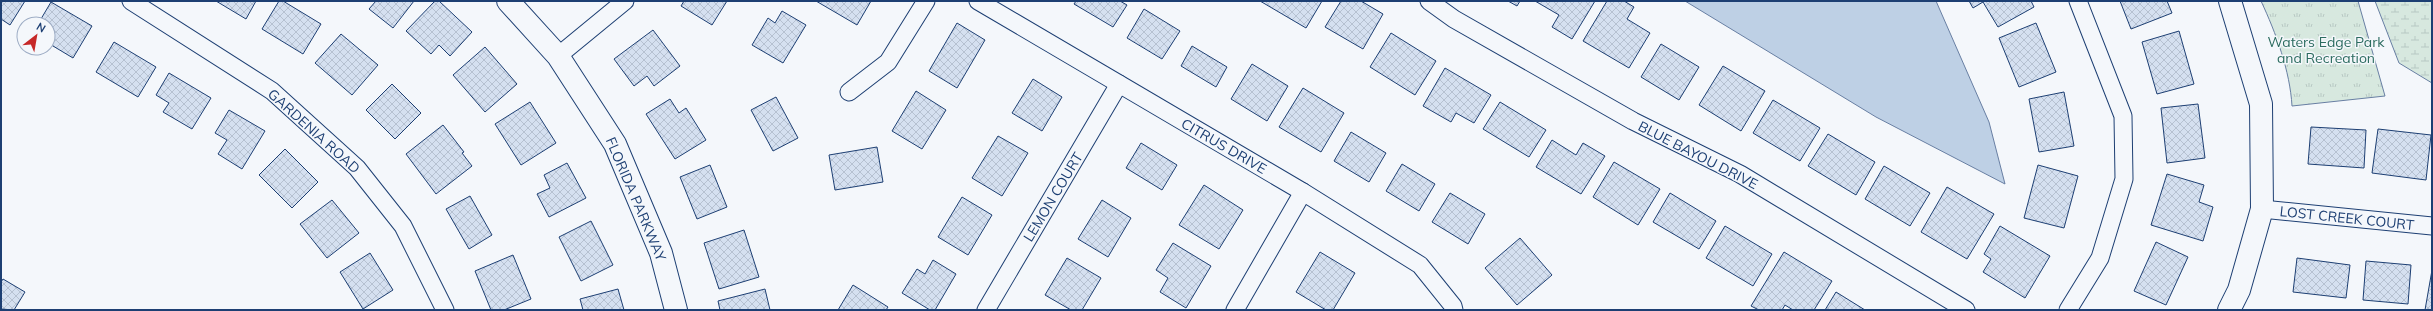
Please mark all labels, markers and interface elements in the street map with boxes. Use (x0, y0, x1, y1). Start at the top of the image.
north arrow (16, 16, 56, 56)
text: N (34, 19, 48, 36)
park label: Waters Edge Park and Recreation (2268, 33, 2385, 67)
street label: GARDENIA ROAD (264, 85, 364, 177)
street label: CITRUS DRIVE (1178, 114, 1270, 178)
street label: BLUE BAYOU DRIVE (1635, 117, 1761, 193)
street label: FLORIDA PARKWAY (602, 134, 670, 264)
street label: LEMON COURT (1019, 149, 1087, 245)
street label: LOST CREEK COURT (2279, 202, 2416, 234)

